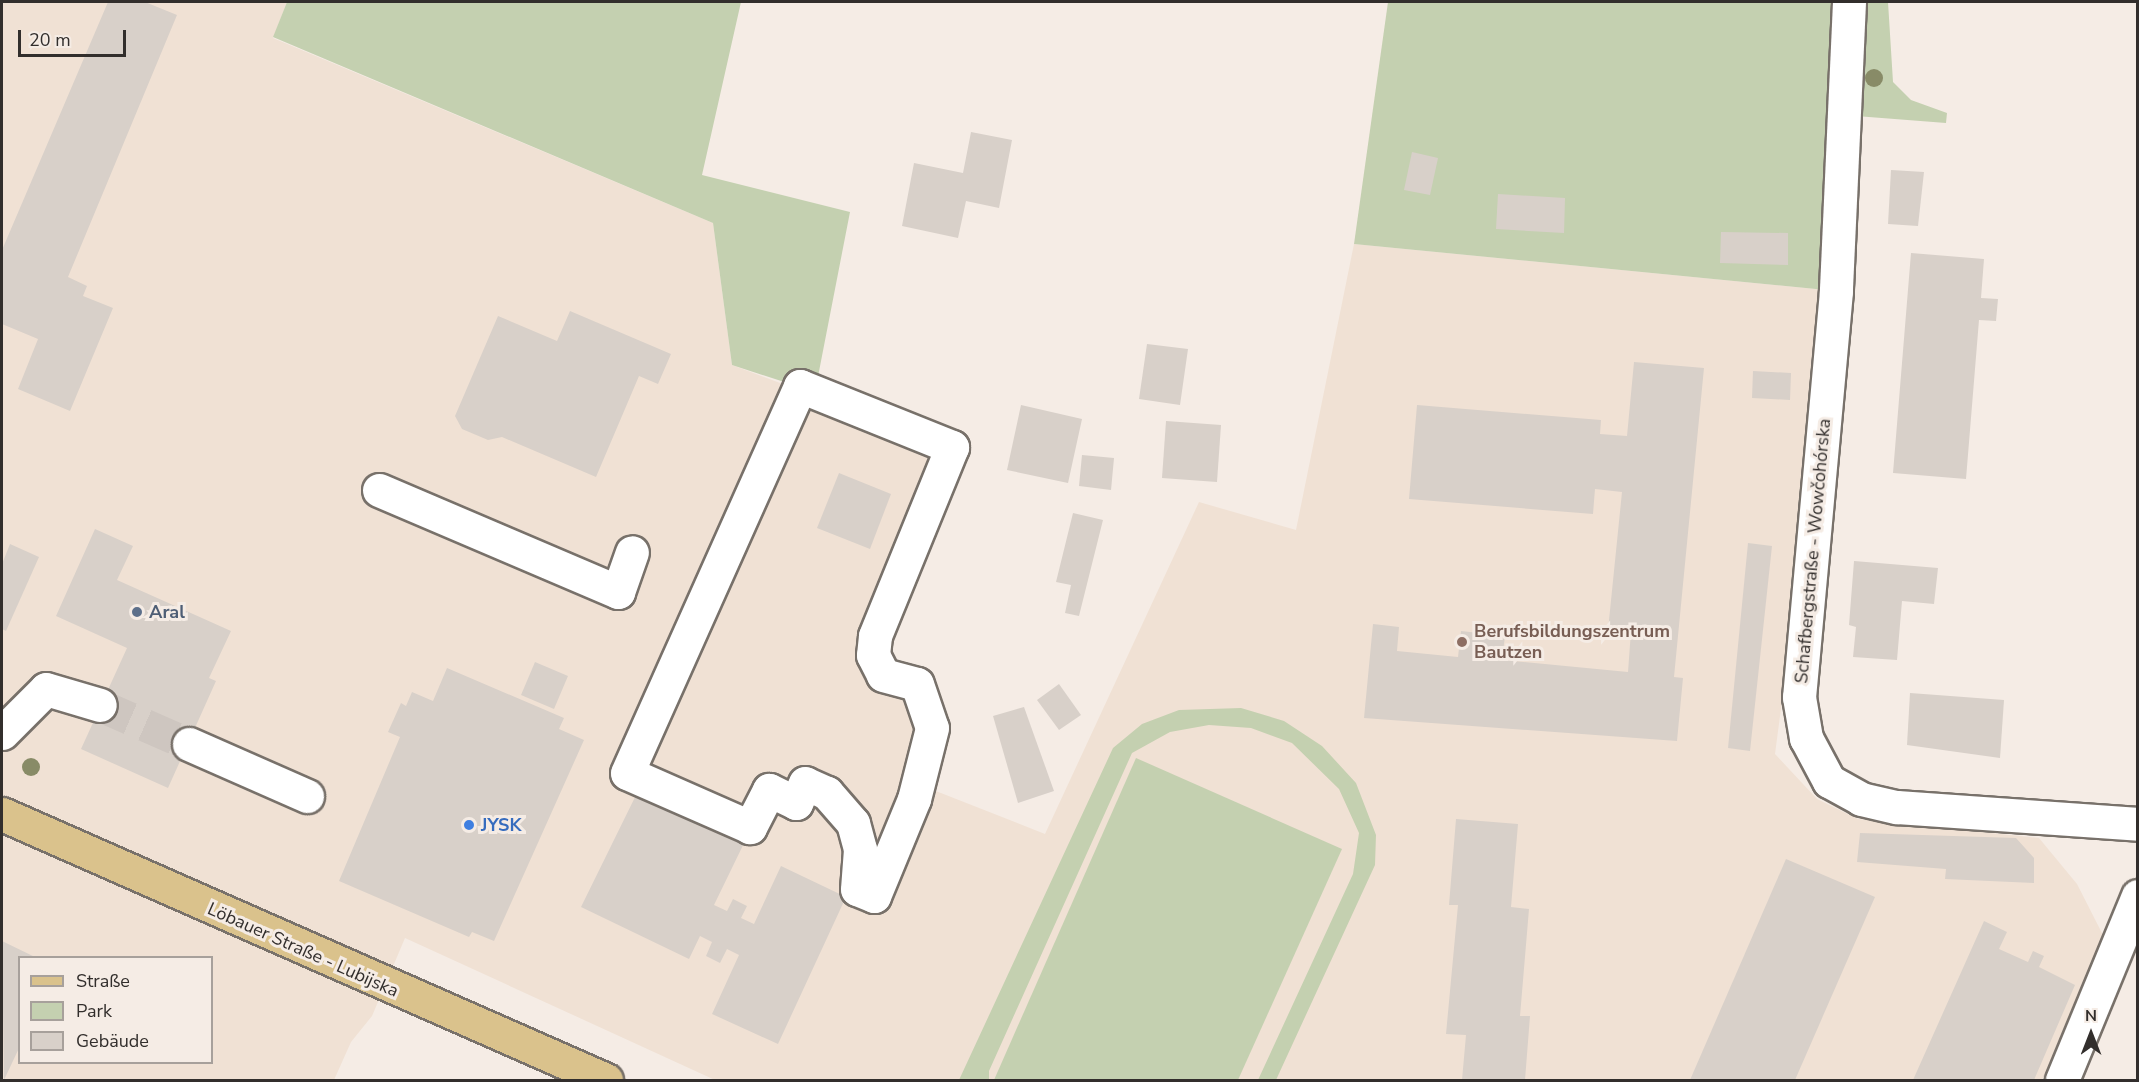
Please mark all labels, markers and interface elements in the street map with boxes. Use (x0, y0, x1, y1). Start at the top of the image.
scale bar (21, 18, 129, 56)
text: 20 m (29, 28, 71, 52)
street label: Schafbergstraße - Wowčohórska (1791, 418, 1835, 684)
place label: Aral (149, 601, 185, 623)
marker: Aral (130, 605, 144, 619)
place label: Berufsbildungszentrum Bautzen (1474, 621, 1670, 664)
marker: Berufsbildungszentrum Bautzen (1455, 635, 1469, 649)
place label: JYSK (481, 814, 521, 836)
marker: JYSK (462, 818, 476, 832)
street label: Löbauer Straße - Lubijska (204, 898, 402, 1002)
legend (18, 956, 213, 1064)
text: Straße (76, 969, 130, 993)
text: Park (76, 999, 112, 1023)
north arrow (2061, 1004, 2121, 1064)
text: N (2085, 1005, 2097, 1027)
text: Gebäude (76, 1029, 149, 1053)

